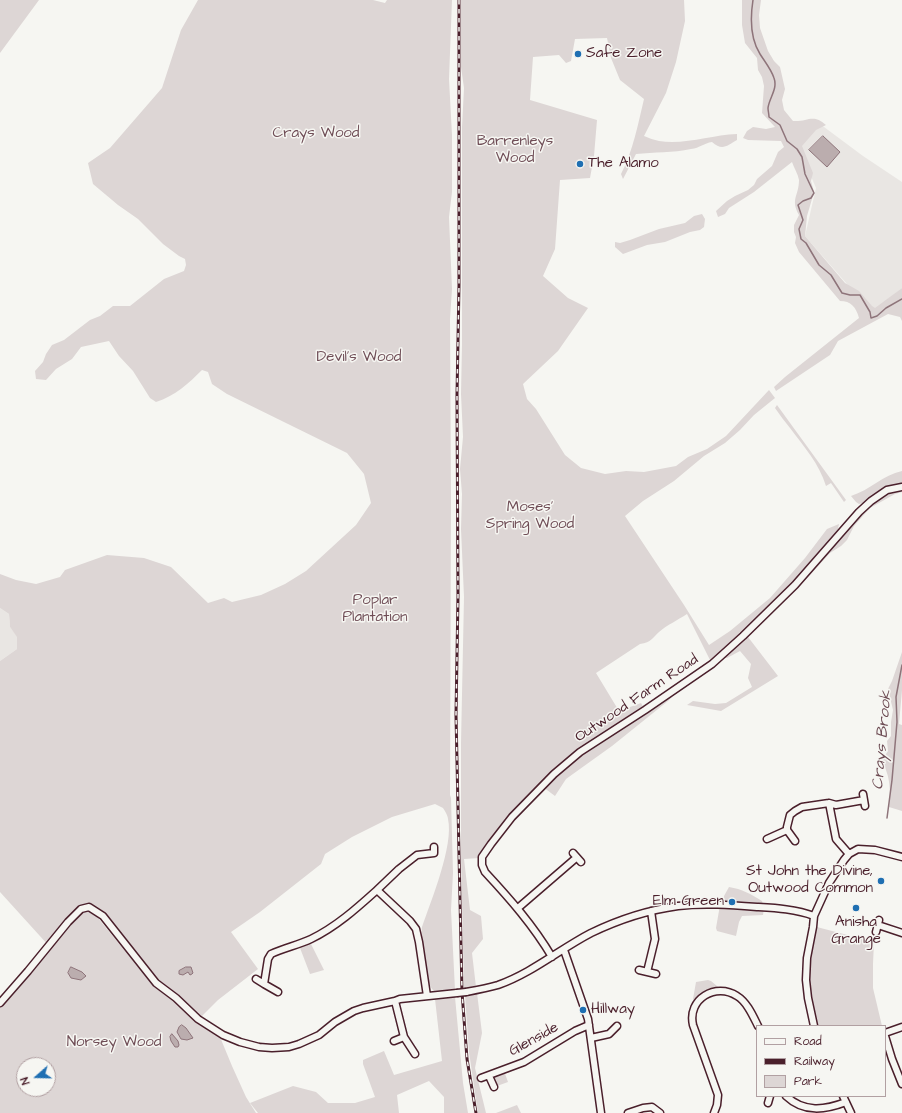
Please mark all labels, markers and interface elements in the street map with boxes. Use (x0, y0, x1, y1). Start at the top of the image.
place label: Safe Zone (586, 45, 662, 63)
marker: Safe Zone (573, 49, 583, 59)
park label: Crays Wood (273, 125, 359, 143)
park label: Barrenleys Wood (477, 133, 553, 168)
place label: The Alamo (588, 155, 659, 173)
marker: The Alamo (575, 159, 585, 169)
park label: Devil's Wood (317, 349, 401, 367)
park label: Moses' Spring Wood (486, 499, 574, 534)
park label: Poplar Plantation (342, 592, 408, 627)
street label: Outwood Farm Road (572, 651, 702, 747)
water label: Crays Brook (869, 690, 897, 790)
place label: St John the Divine, Outwood Common (746, 863, 873, 898)
marker: St John the Divine, Outwood Common (876, 876, 886, 886)
place label: Elm Green (653, 893, 724, 911)
marker: Elm Green (727, 897, 737, 907)
marker: Anisha Grange (851, 903, 861, 913)
place label: Anisha Grange (831, 914, 881, 949)
place label: Hillway (591, 1001, 635, 1019)
marker: Hillway (578, 1005, 588, 1015)
street label: Glenside (506, 1019, 562, 1061)
legend (756, 1025, 886, 1097)
text: Road (794, 1033, 822, 1050)
park label: Norsey Wood (67, 1034, 161, 1052)
text: Railway (794, 1053, 835, 1070)
north arrow (16, 1057, 56, 1097)
text: Park (794, 1073, 822, 1090)
text: N (17, 1075, 33, 1087)

